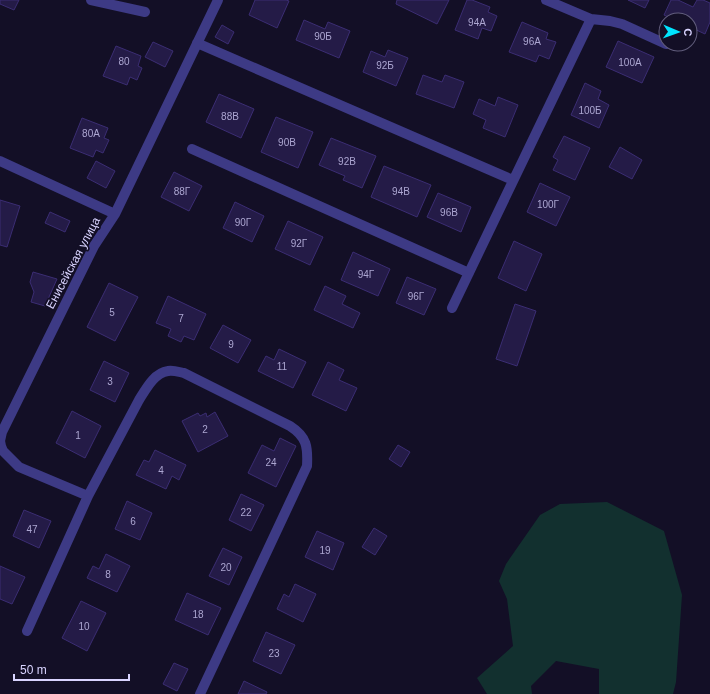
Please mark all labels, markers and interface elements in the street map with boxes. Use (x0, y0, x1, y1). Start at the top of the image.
north arrow (658, 12, 698, 52)
house number: 94А (468, 17, 486, 28)
text: С (682, 28, 694, 37)
house number: 90Б (314, 31, 332, 42)
house number: 96А (523, 36, 541, 47)
house number: 80 (118, 56, 130, 67)
house number: 100А (618, 57, 642, 68)
house number: 92Б (376, 60, 394, 71)
house number: 100Б (578, 105, 602, 116)
house number: 88В (221, 111, 239, 122)
house number: 80А (82, 128, 100, 139)
house number: 90В (278, 137, 296, 148)
house number: 92В (338, 156, 356, 167)
house number: 88Г (174, 186, 191, 197)
house number: 94В (392, 186, 410, 197)
house number: 100Г (537, 199, 560, 210)
house number: 96В (440, 207, 458, 218)
street label: Енисейская улица (43, 215, 103, 311)
house number: 90Г (235, 217, 252, 228)
house number: 92Г (291, 238, 308, 249)
house number: 94Г (358, 269, 375, 280)
house number: 96Г (408, 291, 425, 302)
house number: 5 (109, 307, 115, 318)
house number: 7 (178, 313, 184, 324)
house number: 9 (228, 339, 234, 350)
house number: 11 (277, 361, 288, 372)
house number: 3 (107, 376, 113, 387)
house number: 2 (202, 424, 208, 435)
house number: 1 (75, 430, 81, 441)
house number: 24 (265, 457, 277, 468)
house number: 4 (158, 465, 164, 476)
house number: 22 (240, 507, 252, 518)
house number: 6 (130, 516, 136, 527)
house number: 47 (26, 524, 38, 535)
house number: 19 (319, 545, 331, 556)
house number: 20 (220, 562, 232, 573)
house number: 8 (105, 569, 111, 580)
house number: 18 (192, 609, 204, 620)
house number: 10 (78, 621, 90, 632)
house number: 23 (268, 648, 280, 659)
scale bar (14, 656, 129, 682)
text: 50 m (20, 663, 47, 677)

